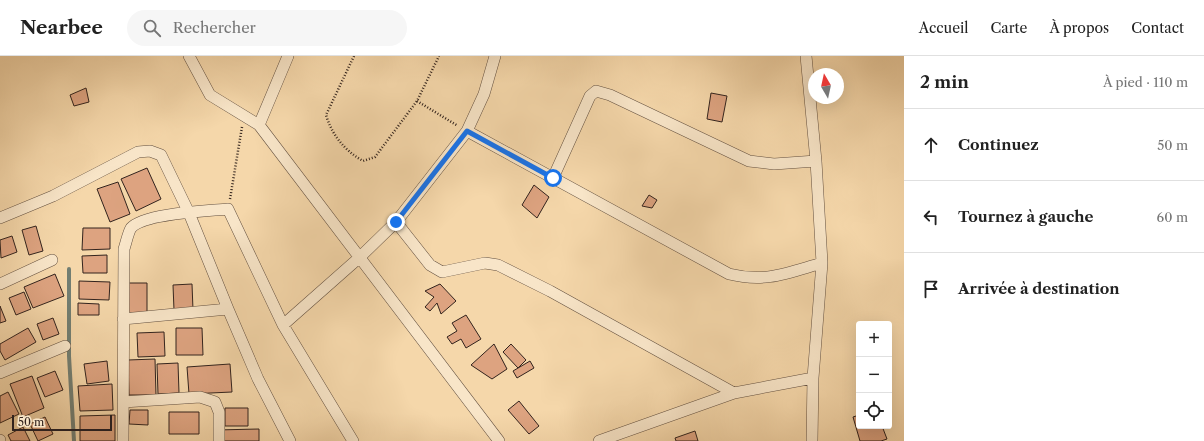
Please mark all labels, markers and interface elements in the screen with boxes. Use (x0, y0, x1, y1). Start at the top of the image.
search box (127, 10, 407, 46)
text: Nearbee (20, 16, 103, 39)
icon: search (141, 17, 163, 39)
text: Rechercher (173, 18, 256, 37)
text: Accueil (919, 19, 969, 37)
text: Carte (991, 19, 1027, 37)
text: À propos (1049, 19, 1109, 37)
text: Contact (1131, 19, 1184, 37)
north arrow (808, 68, 844, 104)
text: 2 min (920, 72, 969, 92)
text: À pied · 110 m (1103, 74, 1188, 90)
icon: ahead (920, 134, 942, 156)
text: Continuez (958, 135, 1039, 154)
text: 50 m (1157, 137, 1188, 153)
route start (544, 169, 562, 187)
icon: left (920, 206, 942, 228)
text: Tournez à gauche (958, 207, 1094, 226)
text: 60 m (1157, 209, 1188, 225)
route end (387, 213, 405, 231)
icon: arrive (920, 278, 942, 300)
text: Arrivée à destination (958, 279, 1120, 298)
map controls (856, 321, 892, 429)
button: + (856, 321, 892, 357)
button: − (856, 357, 892, 393)
button: locate (856, 393, 892, 429)
scale bar (12, 413, 112, 432)
text: 50 m (18, 415, 44, 429)

